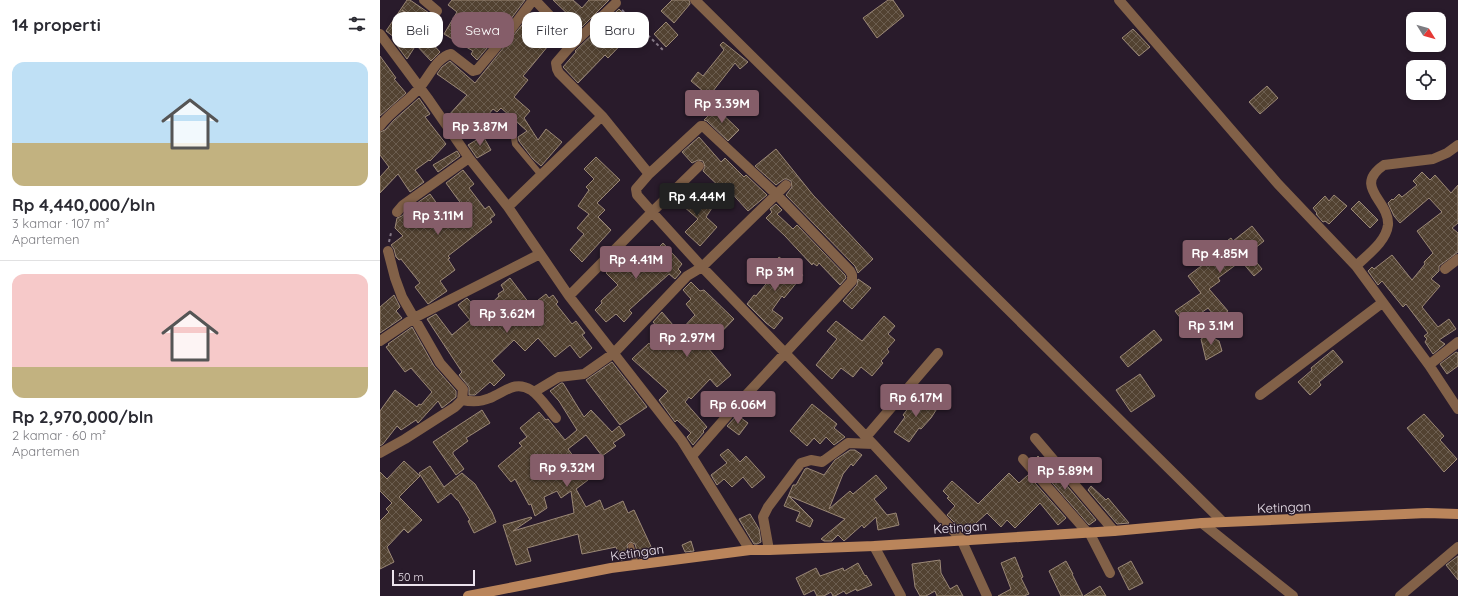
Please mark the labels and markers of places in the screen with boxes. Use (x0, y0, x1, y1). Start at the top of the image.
pin: Rp 3.39M (681, 90, 763, 124)
pin: Rp 3.87M (439, 113, 521, 147)
pin: Rp 4.44M (656, 183, 738, 217)
pin: Rp 3.11M (397, 202, 479, 236)
pin: Rp 4.85M (1179, 240, 1261, 274)
pin: Rp 4.41M (595, 246, 677, 280)
pin: Rp 3M (747, 258, 803, 292)
pin: Rp 3.62M (466, 300, 548, 334)
pin: Rp 3.1M (1174, 312, 1248, 346)
pin: Rp 2.97M (646, 324, 728, 358)
pin: Rp 6.17M (875, 384, 957, 418)
pin: Rp 6.06M (697, 391, 779, 425)
pin: Rp 9.32M (526, 454, 608, 488)
pin: Rp 5.89M (1024, 457, 1106, 491)

